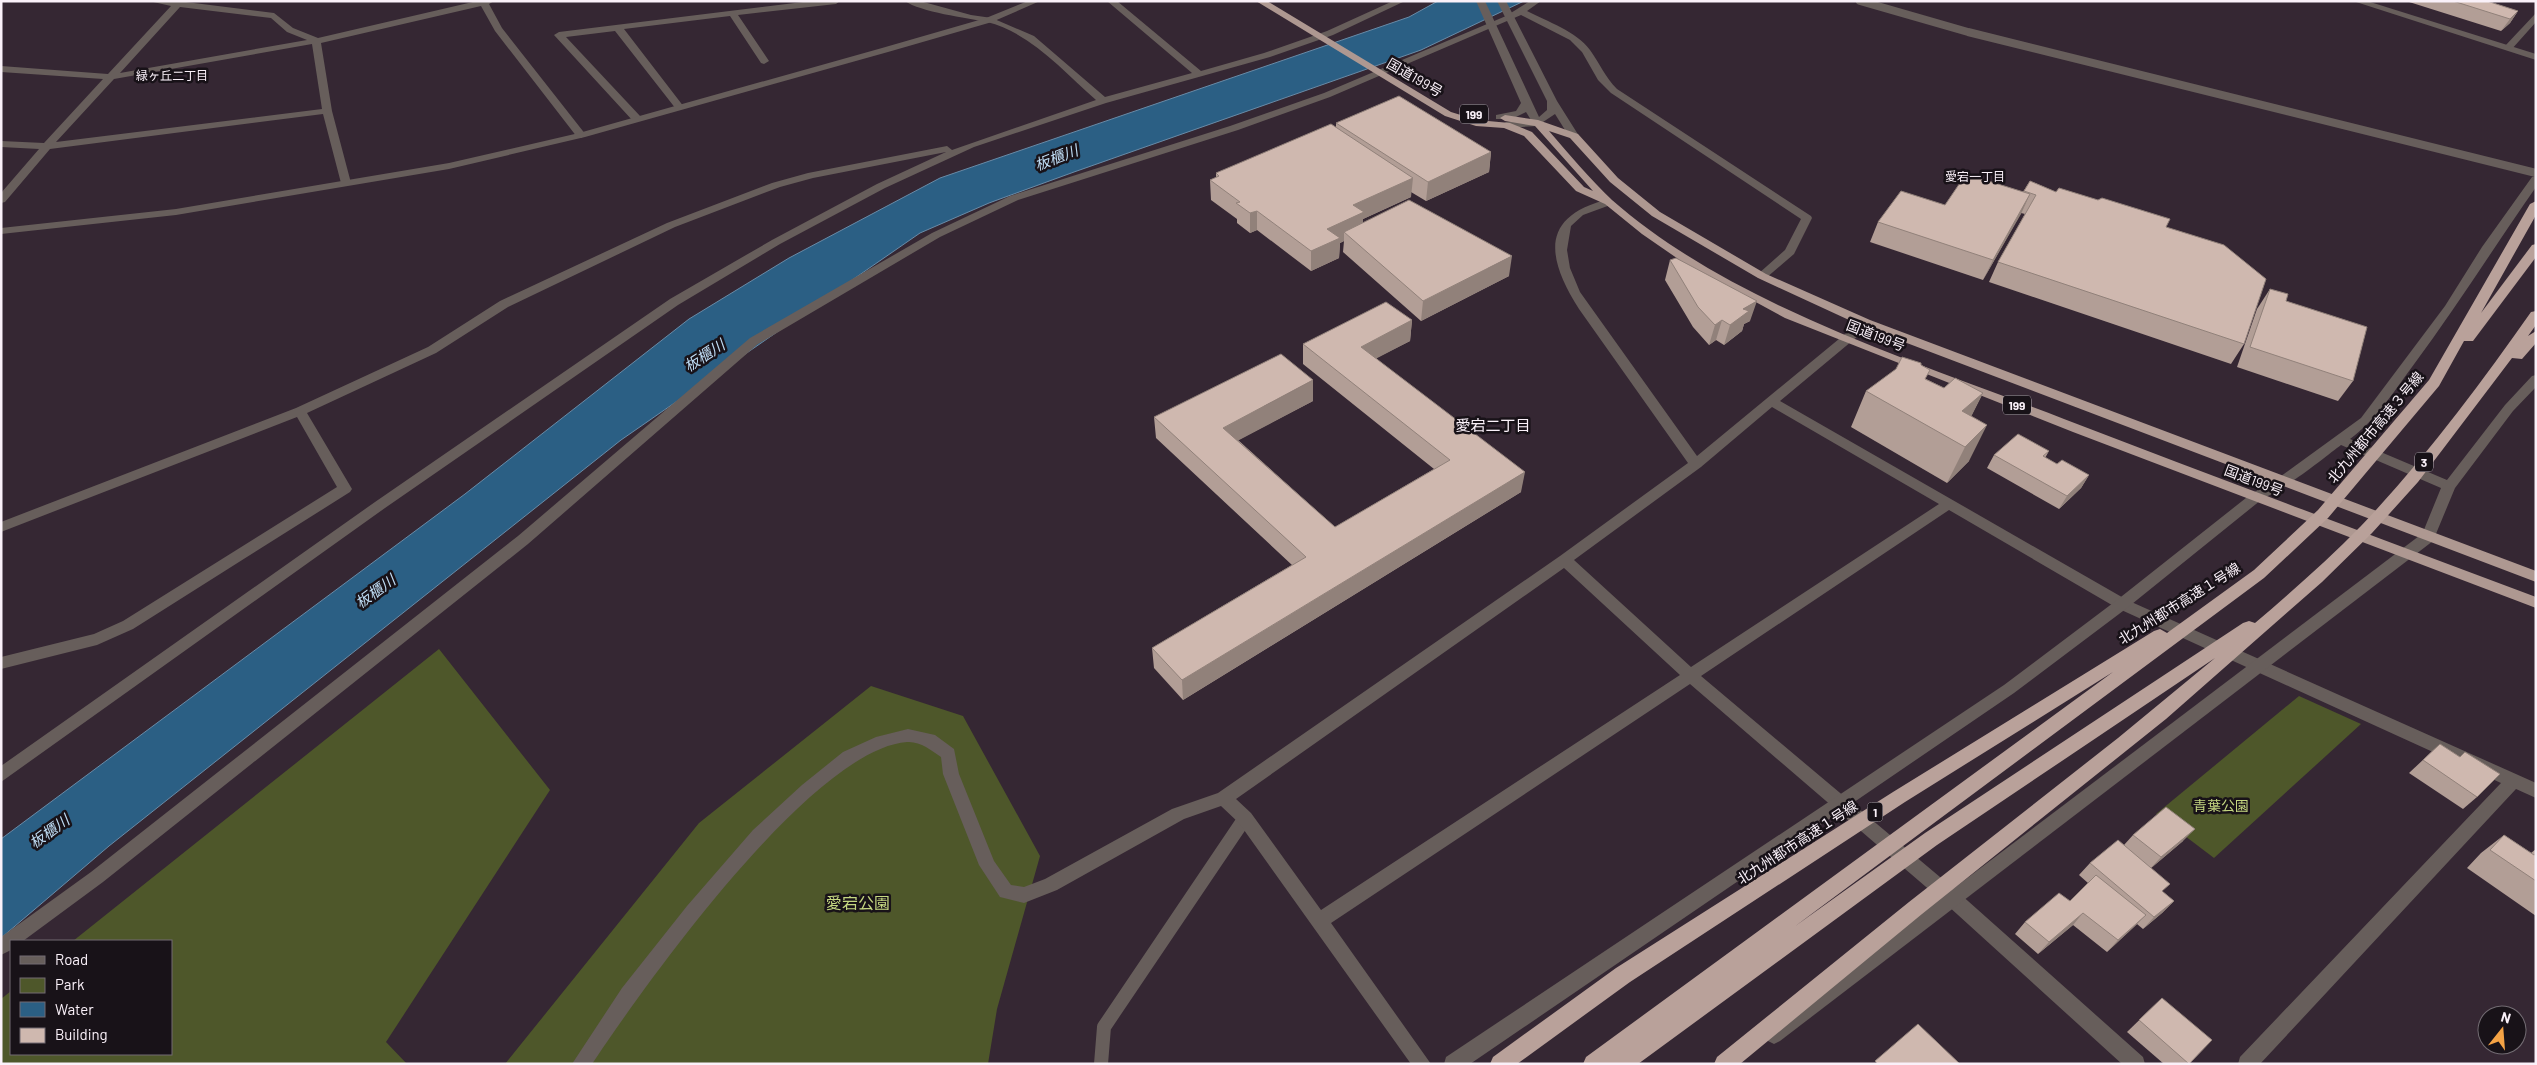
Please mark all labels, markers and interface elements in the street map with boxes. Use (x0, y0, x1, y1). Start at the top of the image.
street label: 国道199号 (1384, 54, 1446, 100)
district label: 緑ヶ丘二丁目 (136, 68, 208, 82)
road number: 199 (1460, 105, 1488, 124)
water label: 板櫃川 (1032, 140, 1082, 173)
district label: 愛宕一丁目 (1945, 169, 2005, 183)
street label: 国道199号 (1844, 316, 1908, 354)
water label: 板櫃川 (680, 334, 729, 375)
street label: 北九州都市高速３号線 (2323, 368, 2427, 486)
road number: 199 (2003, 396, 2031, 414)
district label: 愛宕二丁目 (1455, 416, 1531, 434)
road number: 3 (2415, 452, 2433, 472)
street label: 国道199号 (2222, 461, 2286, 499)
street label: 北九州都市高速１号線 (2115, 559, 2243, 647)
water label: 板櫃川 (352, 569, 400, 612)
street label: 北九州都市高速１号線 (1734, 797, 1860, 887)
park label: 青葉公園 (2193, 797, 2249, 814)
road number: 1 (1868, 802, 1882, 822)
water label: 板櫃川 (26, 809, 74, 852)
park label: 愛宕公園 (826, 893, 890, 912)
legend (10, 940, 172, 1055)
text: Road (55, 950, 88, 968)
text: Park (55, 975, 85, 993)
text: Water (55, 1000, 94, 1018)
north arrow (2477, 1005, 2527, 1055)
text: N (2499, 1008, 2513, 1027)
text: Building (55, 1025, 108, 1043)

